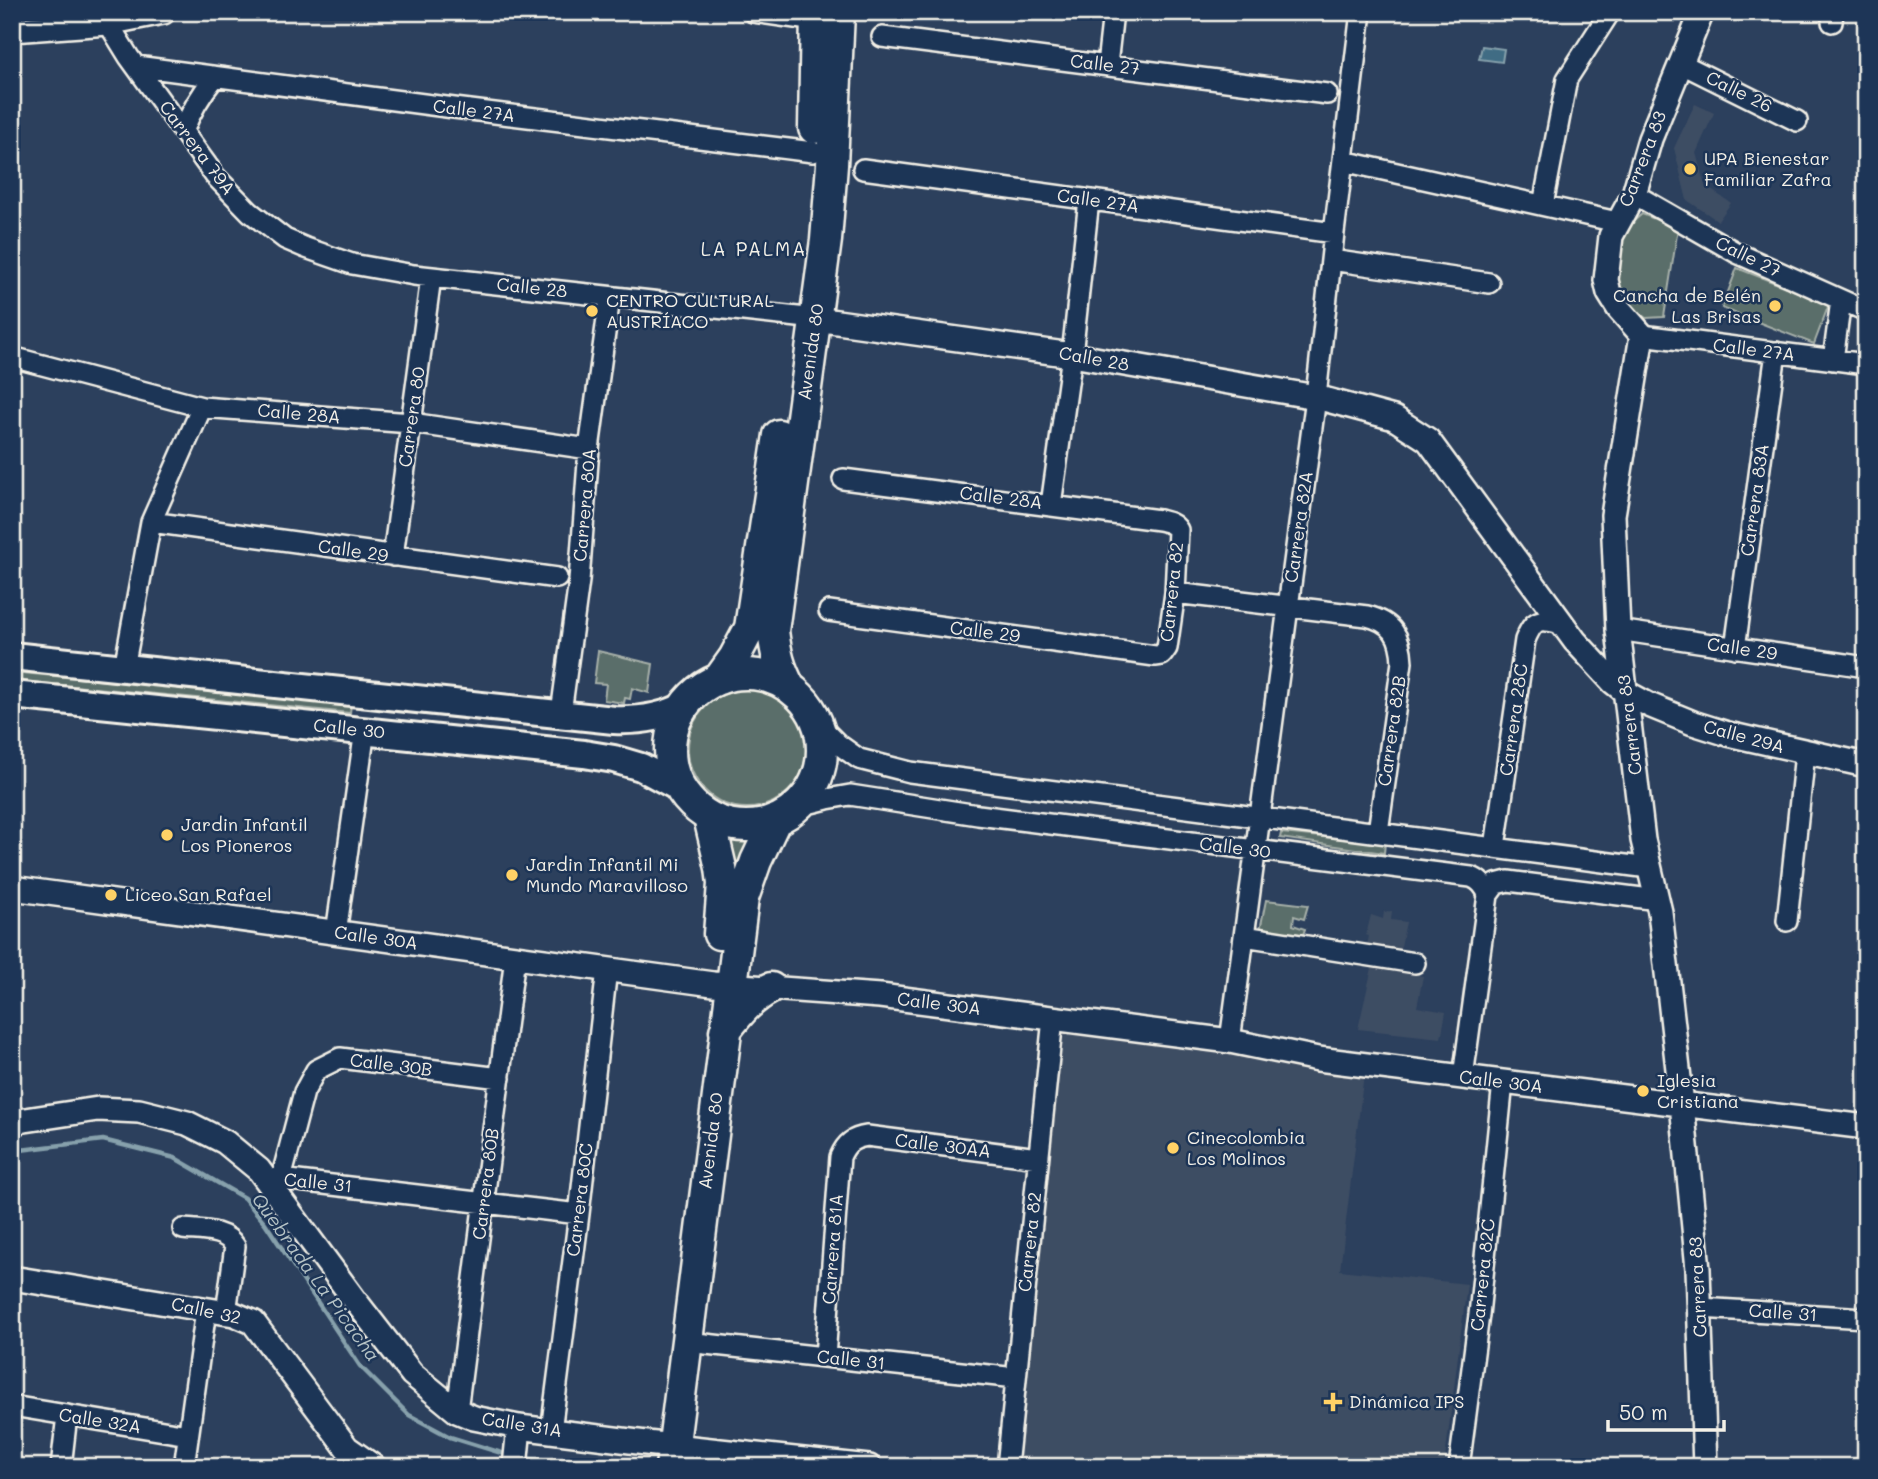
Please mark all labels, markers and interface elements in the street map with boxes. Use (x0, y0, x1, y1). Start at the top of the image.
street label: Calle 27 (1069, 48, 1141, 80)
street label: Calle 26 (1702, 65, 1777, 117)
street label: Calle 27A (432, 93, 517, 127)
street label: Carrera 79A (154, 95, 241, 200)
street label: Carrera 83 (1613, 107, 1671, 210)
place label: UPA Bienestar Familiar Zafra (1704, 146, 1832, 191)
marker: UPA Bienestar Familiar Zafra (1682, 161, 1698, 177)
street label: Calle 27A (1056, 182, 1141, 218)
street label: Calle 27 (1712, 230, 1785, 282)
district label: LA PALMA (701, 236, 807, 261)
street label: Calle 28 (496, 271, 569, 303)
place label: Cancha de Belén Las Brisas (1613, 283, 1761, 328)
place label: CENTRO CULTURAL AUSTRÍACO (606, 288, 774, 333)
marker: Cancha de Belén Las Brisas (1767, 298, 1783, 314)
street label: Avenida 80 (791, 302, 829, 402)
marker: CENTRO CULTURAL AUSTRÍACO (584, 303, 600, 319)
street label: Calle 27A (1712, 332, 1797, 366)
street label: Calle 28 (1057, 340, 1131, 376)
street label: Carrera 80 (392, 365, 430, 469)
street label: Calle 28A (257, 397, 342, 429)
street label: Carrera 83A (1734, 442, 1774, 558)
street label: Carrera 80A (567, 447, 601, 563)
street label: Carrera 82A (1278, 469, 1318, 584)
street label: Calle 28A (958, 480, 1044, 514)
street label: Calle 29 (316, 533, 390, 567)
street label: Carrera 82 (1154, 541, 1188, 643)
street label: Calle 29 (949, 615, 1022, 647)
street label: Calle 29 (1705, 631, 1779, 665)
street label: Carrera 28C (1493, 662, 1533, 778)
street label: Carrera 82B (1371, 674, 1411, 788)
street label: Carrera 83 (1611, 674, 1647, 777)
street label: Calle 30 (312, 712, 386, 744)
street label: Calle 29A (1701, 714, 1788, 758)
place label: Jardin Infantil Los Pioneros (181, 812, 308, 857)
marker: Jardin Infantil Los Pioneros (159, 827, 175, 843)
street label: Calle 30 (1198, 831, 1272, 863)
place label: Jardin Infantil Mi Mundo Maravilloso (526, 852, 688, 897)
marker: Jardin Infantil Mi Mundo Maravilloso (504, 867, 520, 883)
place label: Liceo San Rafael (125, 882, 272, 906)
marker: Liceo San Rafael (103, 887, 119, 903)
street label: Calle 30A (333, 919, 419, 955)
street label: Calle 30A (896, 986, 982, 1020)
street label: Calle 30B (349, 1047, 434, 1081)
street label: Calle 30A (1458, 1064, 1544, 1098)
place label: Iglesia Cristiana (1657, 1068, 1739, 1113)
marker: Iglesia Cristiana (1635, 1083, 1651, 1099)
street label: Avenida 80 (692, 1091, 728, 1191)
place label: Cinecolombia Los Molinos (1187, 1125, 1305, 1170)
street label: Carrera 80B (466, 1127, 504, 1241)
street label: Calle 30AA (894, 1127, 993, 1163)
marker: Cinecolombia Los Molinos (1165, 1140, 1181, 1156)
street label: Carrera 80C (560, 1142, 598, 1258)
street label: Calle 31 (283, 1166, 353, 1198)
water label: Quebrada La Picacha (247, 1187, 386, 1366)
street label: Carrera 82 (1012, 1191, 1046, 1293)
street label: Carrera 81A (816, 1193, 848, 1305)
street label: Carrera 82C (1464, 1217, 1500, 1332)
street label: Carrera 83 (1682, 1236, 1712, 1338)
street label: Calle 32 (169, 1291, 243, 1329)
street label: Calle 31 (1748, 1298, 1818, 1326)
street label: Calle 31 (816, 1343, 886, 1375)
scale bar (1608, 1388, 1724, 1432)
place label: Dinámica IPS (1349, 1389, 1465, 1413)
marker: Dinámica IPS (1323, 1392, 1343, 1412)
text: 50 m (1619, 1398, 1668, 1425)
street label: Calle 32A (57, 1402, 143, 1438)
street label: Calle 31A (480, 1406, 564, 1442)

